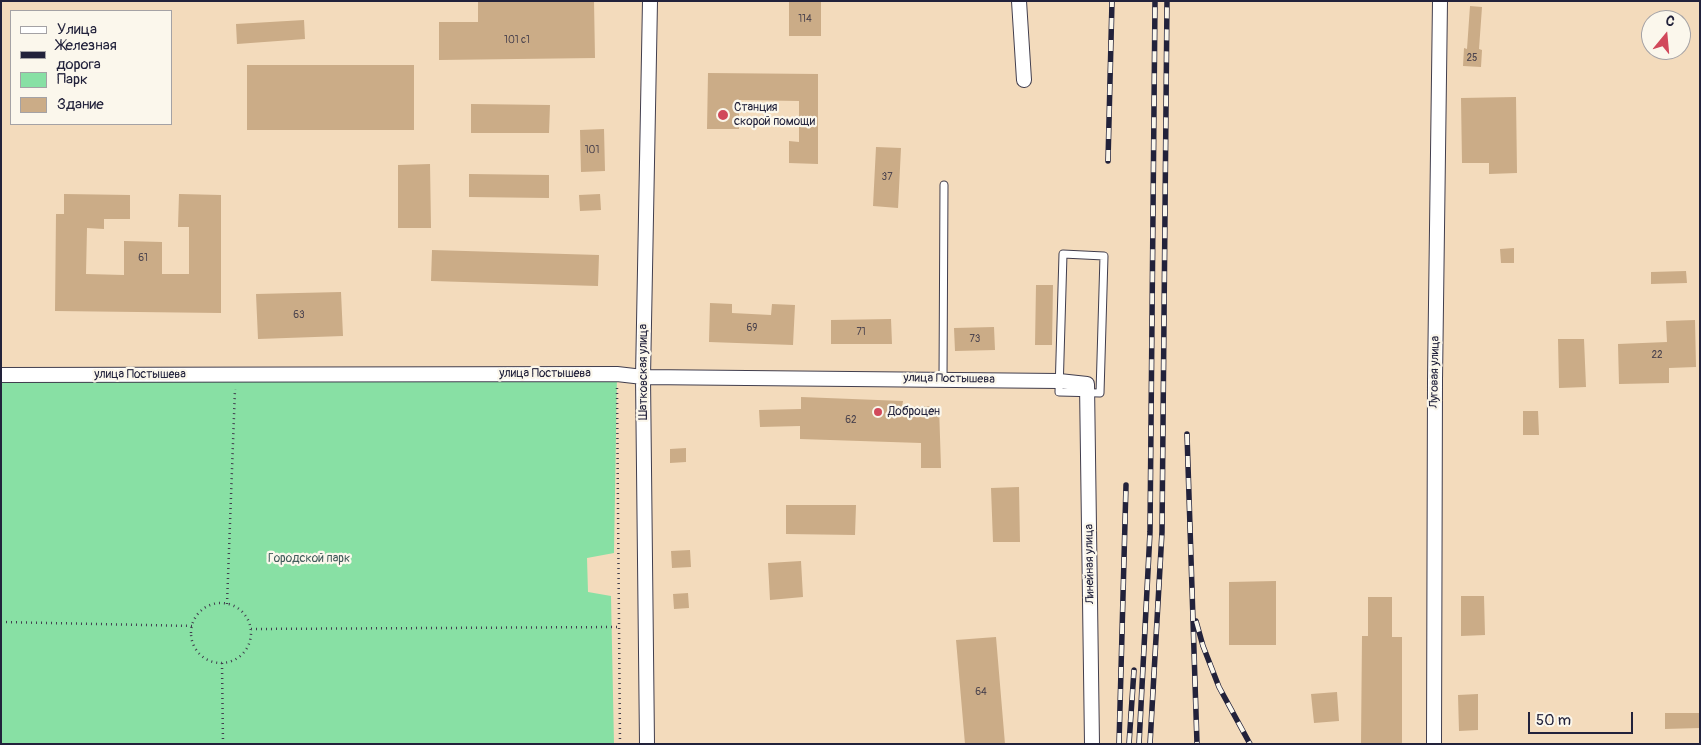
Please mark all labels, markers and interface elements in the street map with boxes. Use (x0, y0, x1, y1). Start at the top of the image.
legend (10, 10, 172, 125)
north arrow (1641, 10, 1691, 60)
text: С (1664, 12, 1677, 31)
house number: 114 (798, 13, 812, 25)
text: Улица (57, 20, 97, 39)
house number: 101 с1 (504, 34, 530, 46)
text: Железная дорога (56, 36, 117, 74)
house number: 25 (1466, 52, 1478, 64)
text: Парк (57, 70, 88, 89)
text: Здание (57, 95, 104, 114)
place label: Станция скорой помощи (734, 101, 815, 129)
marker: Станция скорой помощи (716, 108, 730, 122)
house number: 101 (585, 144, 599, 156)
house number: 37 (882, 171, 892, 183)
house number: 61 (138, 252, 148, 264)
house number: 63 (293, 309, 305, 321)
house number: 69 (747, 322, 757, 334)
street label: Шатковская улица (637, 324, 651, 420)
house number: 71 (856, 326, 866, 338)
house number: 73 (970, 333, 980, 345)
street label: Луговая улица (1427, 336, 1443, 408)
house number: 22 (1651, 349, 1663, 361)
street label: улица Постышева (499, 367, 591, 381)
street label: улица Постышева (94, 368, 186, 382)
street label: улица Постышева (903, 371, 995, 387)
place label: Доброцен (888, 405, 940, 419)
marker: Доброцен (872, 406, 884, 418)
house number: 62 (845, 414, 857, 426)
street label: Линейная улица (1082, 524, 1098, 604)
park label: Городской парк (268, 552, 350, 566)
house number: 64 (975, 686, 987, 698)
scale bar (1531, 702, 1636, 734)
text: 50 m (1536, 711, 1571, 730)

